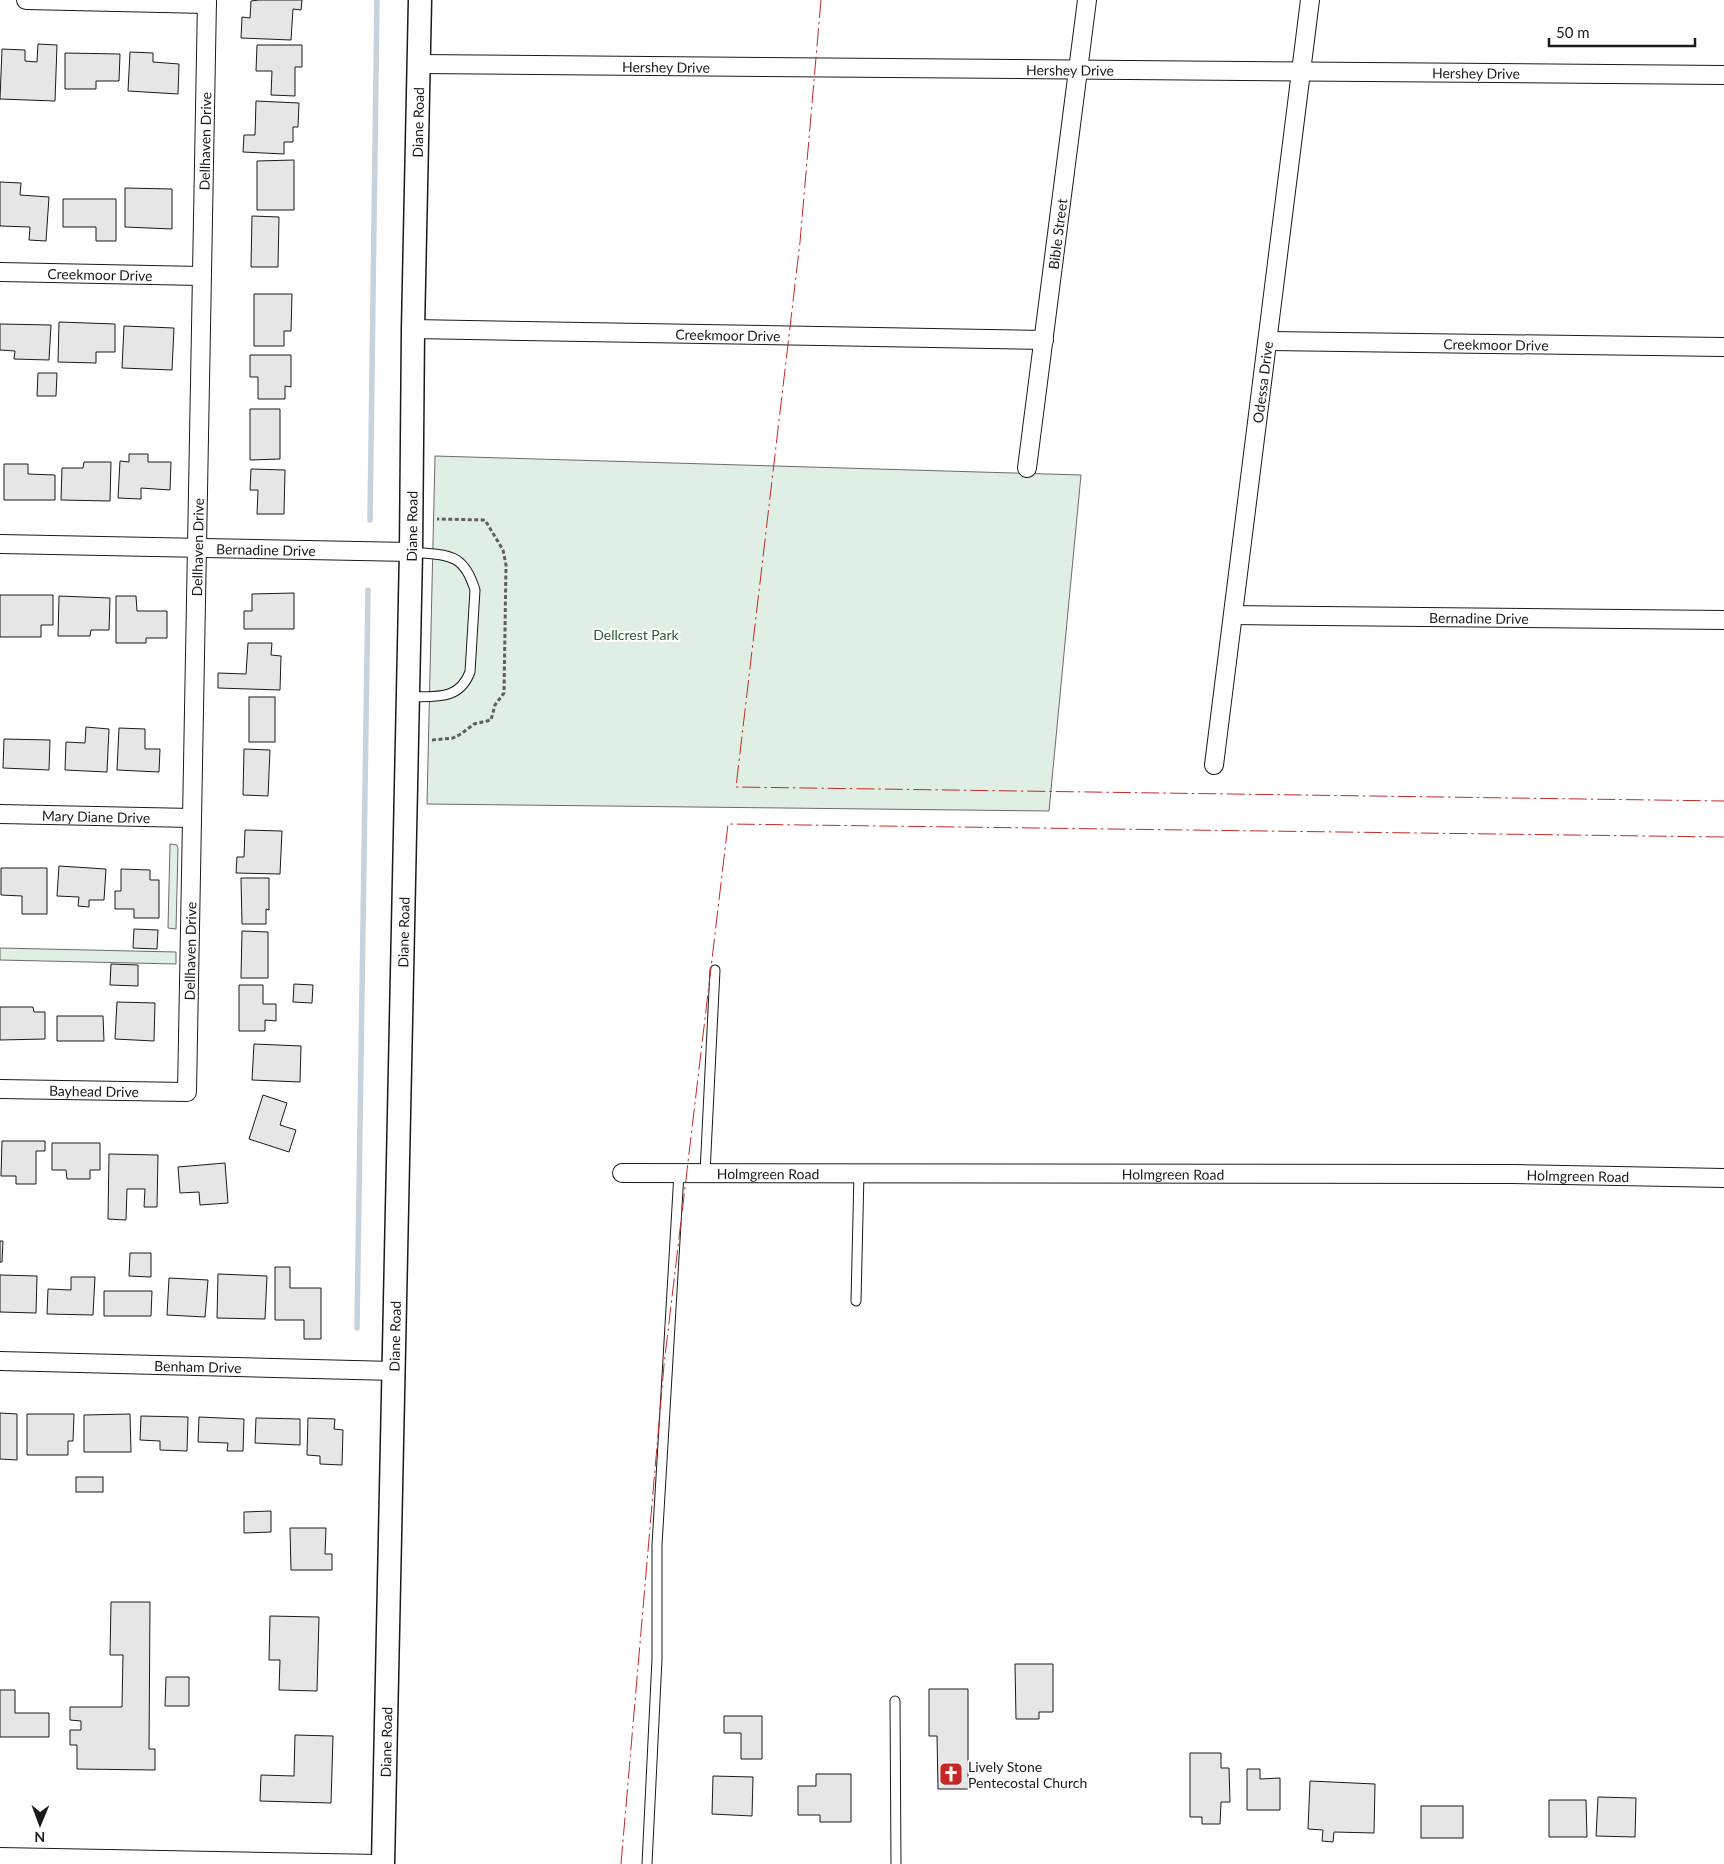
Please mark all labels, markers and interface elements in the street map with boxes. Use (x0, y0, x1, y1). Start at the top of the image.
scale bar (1549, 15, 1695, 47)
text: 50 m (1556, 23, 1590, 41)
street label: Hershey Drive (622, 58, 710, 75)
street label: Hershey Drive (1026, 61, 1114, 78)
street label: Hershey Drive (1432, 64, 1520, 81)
street label: Diane Road (408, 87, 427, 158)
street label: Dellhaven Drive (195, 92, 214, 191)
street label: Bible Street (1044, 197, 1070, 270)
street label: Creekmoor Drive (47, 264, 153, 284)
street label: Creekmoor Drive (675, 325, 781, 344)
street label: Creekmoor Drive (1443, 335, 1549, 353)
street label: Odessa Drive (1248, 340, 1276, 424)
street label: Diane Road (402, 491, 420, 562)
street label: Dellhaven Drive (188, 498, 206, 597)
street label: Bernadine Drive (216, 540, 316, 559)
street label: Bernadine Drive (1429, 608, 1529, 627)
park label: Dellcrest Park (593, 626, 680, 643)
street label: Mary Diane Drive (42, 806, 150, 826)
street label: Diane Road (394, 897, 412, 968)
street label: Dellhaven Drive (180, 902, 199, 1000)
street label: Bayhead Drive (49, 1081, 139, 1100)
street label: Holmgreen Road (717, 1165, 819, 1182)
street label: Holmgreen Road (1122, 1165, 1224, 1182)
street label: Holmgreen Road (1527, 1166, 1629, 1185)
street label: Diane Road (385, 1301, 404, 1372)
street label: Benham Drive (154, 1356, 242, 1376)
street label: Diane Road (376, 1706, 395, 1778)
place label: Lively Stone Pentecostal Church (968, 1758, 1087, 1791)
church icon: Lively Stone Pentecostal Church (938, 1761, 964, 1787)
north arrow (15, 1799, 65, 1849)
text: N (34, 1829, 45, 1846)

